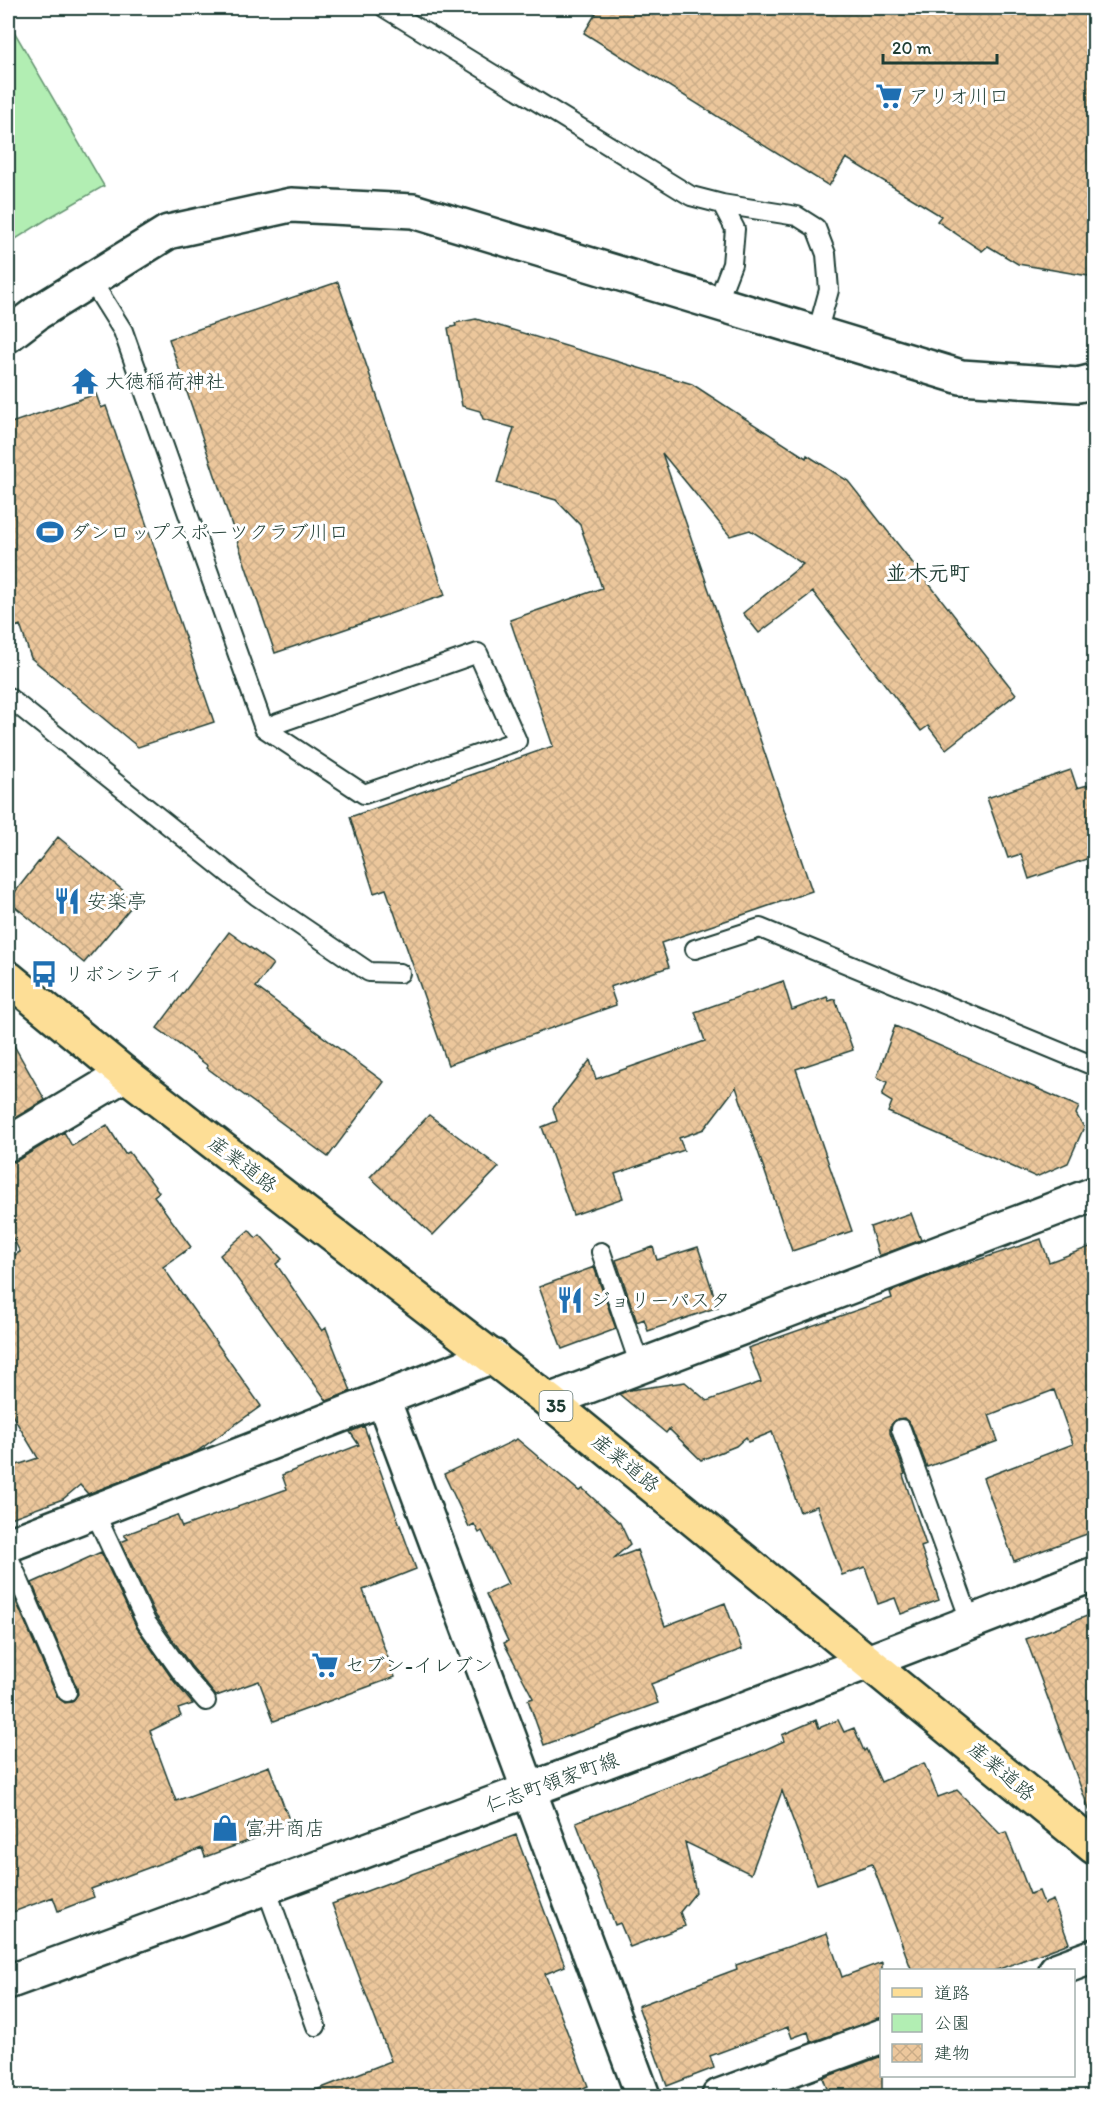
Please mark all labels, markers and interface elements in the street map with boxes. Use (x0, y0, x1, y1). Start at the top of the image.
scale bar (883, 27, 997, 65)
text: 20 m (892, 37, 932, 59)
supermarket icon: アリオ川口 (874, 81, 904, 111)
place label: アリオ川口 (909, 84, 1009, 108)
temple icon: 大徳稲荷神社 (70, 366, 100, 396)
place label: 大徳稲荷神社 (105, 369, 225, 393)
sports icon: ダンロップスポーツクラブ川口 (35, 517, 65, 547)
place label: ダンロップスポーツクラブ川口 (70, 520, 349, 544)
district label: 並木元町 (886, 560, 970, 585)
restaurant icon: 安楽亭 (52, 886, 82, 916)
place label: 安楽亭 (87, 889, 147, 913)
bus stop icon: リボンシティ (29, 959, 59, 989)
place label: リボンシティ (64, 962, 184, 986)
street label: 産業道路 (204, 1130, 282, 1198)
restaurant icon: ジョリーパスタ (555, 1285, 585, 1315)
place label: ジョリーパスタ (590, 1288, 730, 1312)
road number: 35 (540, 1391, 572, 1421)
street label: 産業道路 (587, 1429, 665, 1497)
supermarket icon: セブン-イレブン (310, 1650, 340, 1680)
place label: セブン-イレブン (345, 1653, 493, 1677)
street label: 産業道路 (964, 1736, 1040, 1806)
street label: 仁志町領家町線 (482, 1747, 622, 1817)
shop icon: 富井商店 (210, 1813, 240, 1843)
place label: 富井商店 (245, 1816, 325, 1840)
legend (880, 1969, 1075, 2077)
text: 道路 (934, 1982, 970, 2004)
text: 公園 (934, 2012, 970, 2034)
text: 建物 (934, 2042, 970, 2064)

